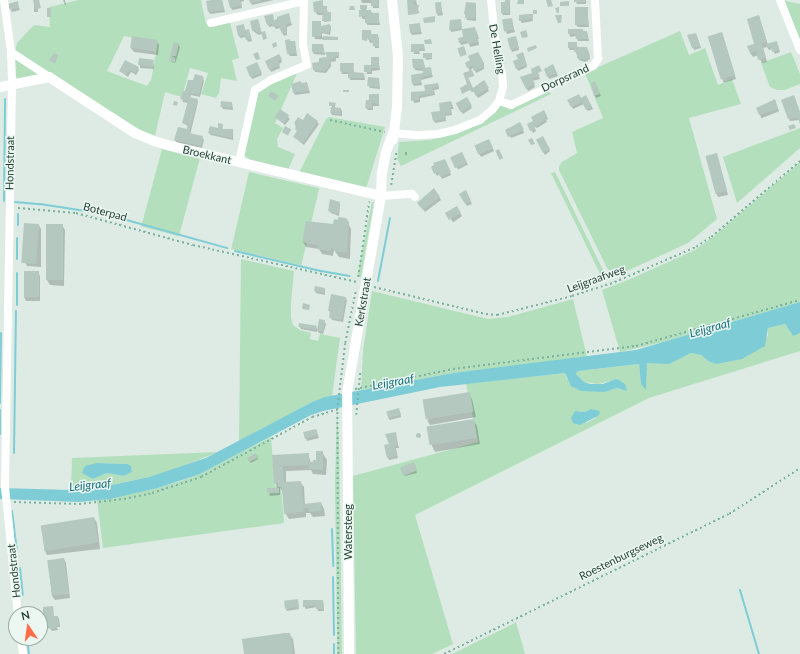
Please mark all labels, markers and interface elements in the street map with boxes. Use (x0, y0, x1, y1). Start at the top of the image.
street label: De Helling (486, 23, 508, 75)
street label: Dorpsrand (539, 61, 591, 95)
street label: Hondstraat (3, 136, 17, 190)
street label: Broekkant (181, 143, 233, 167)
street label: Boterpad (82, 200, 128, 224)
street label: Leijgraafweg (565, 262, 627, 296)
street label: Kerkstraat (352, 276, 374, 328)
water label: Leijgraaf (688, 315, 732, 341)
water label: Leijgraaf (371, 371, 415, 393)
water label: Leijgraaf (68, 476, 112, 494)
street label: Watersteeg (341, 504, 355, 560)
street label: Roestenburgseweg (577, 531, 665, 583)
street label: Hondstraat (5, 543, 23, 599)
north arrow (8, 606, 48, 646)
text: N (20, 608, 31, 622)

